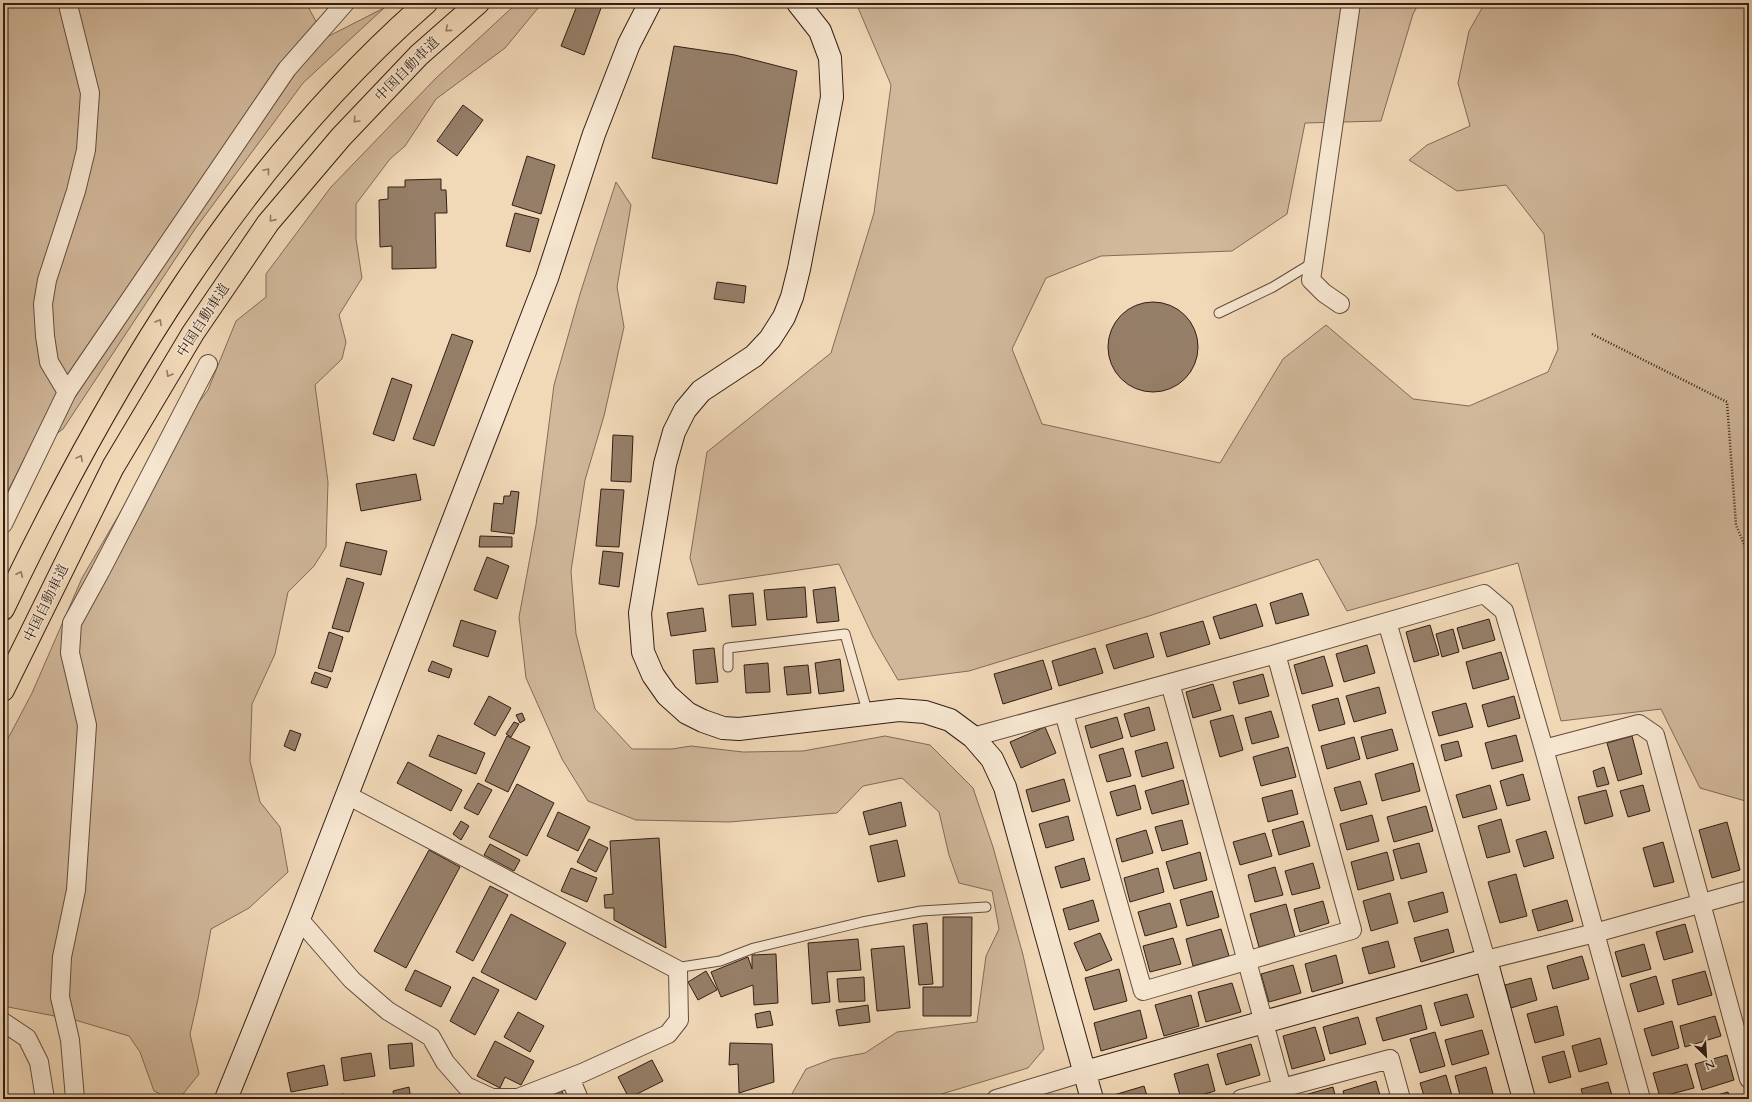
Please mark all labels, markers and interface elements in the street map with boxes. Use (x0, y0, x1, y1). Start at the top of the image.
one-way arrow (446, 24, 453, 31)
street label: 中国自動車道 (371, 33, 443, 105)
one-way arrow (353, 115, 361, 123)
one-way arrow (263, 168, 270, 175)
one-way arrow (269, 215, 276, 222)
street label: 中国自動車道 (172, 280, 234, 360)
one-way arrow (155, 319, 162, 326)
one-way arrow (166, 370, 173, 377)
one-way arrow (75, 455, 82, 463)
street label: 中国自動車道 (19, 561, 73, 645)
one-way arrow (15, 570, 23, 578)
north arrow (1686, 1036, 1726, 1076)
text: N (1702, 1056, 1718, 1074)

